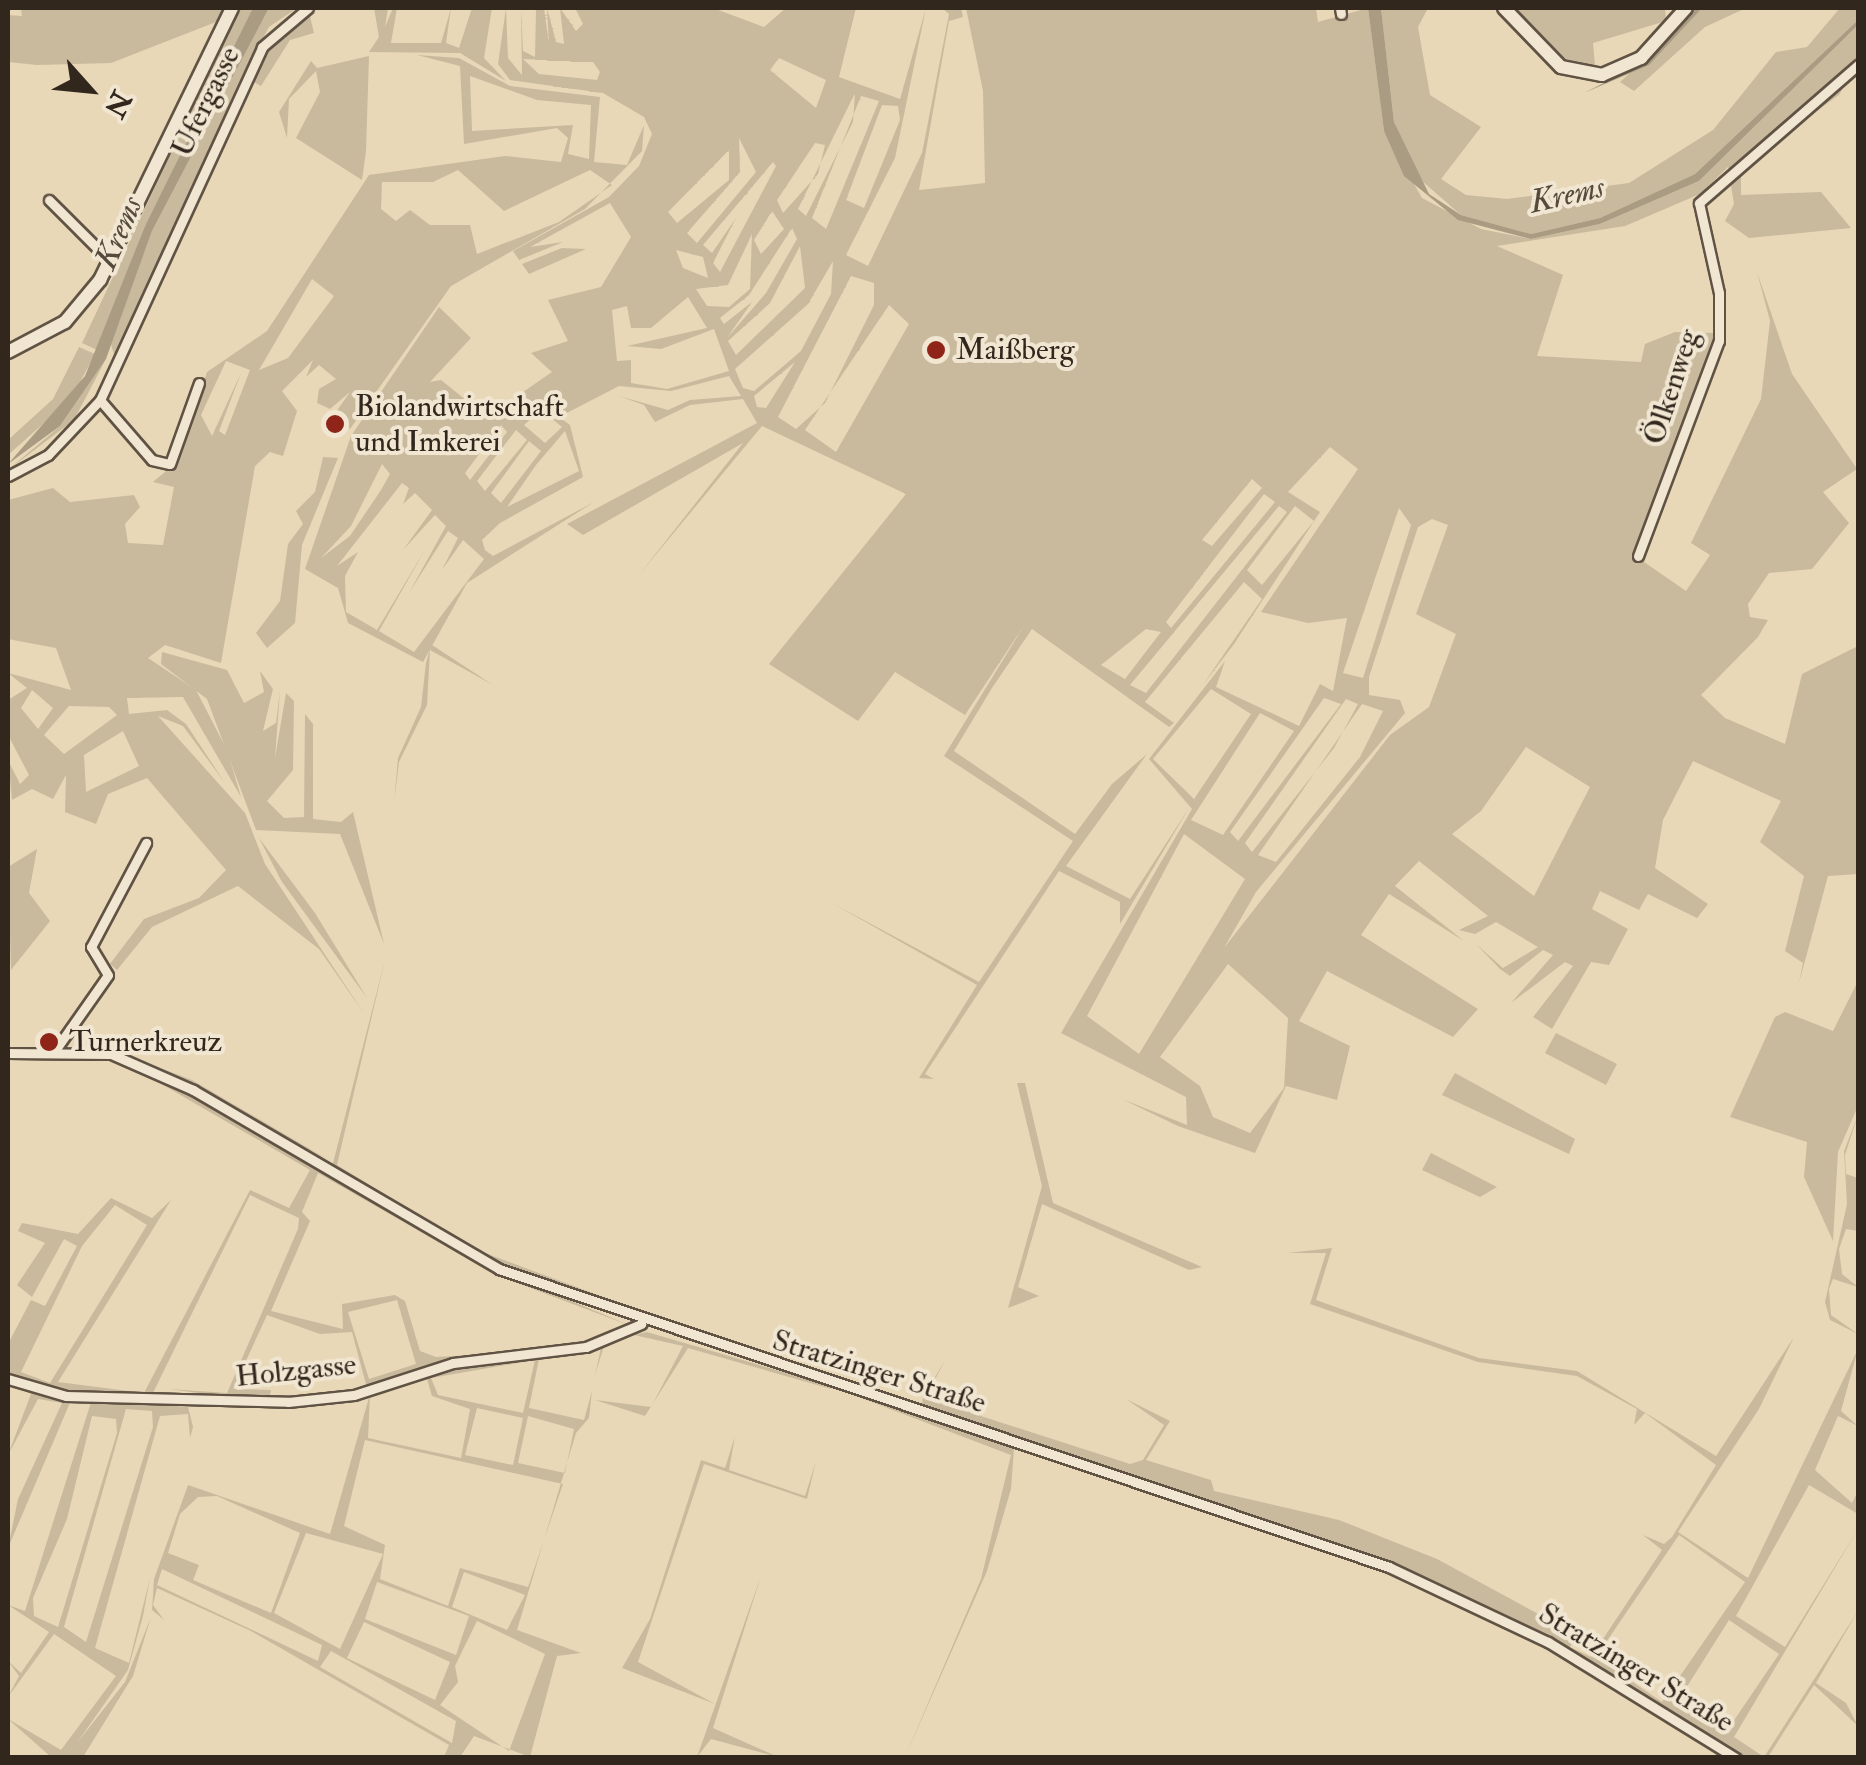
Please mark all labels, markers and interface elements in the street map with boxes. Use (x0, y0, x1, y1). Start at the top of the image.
north arrow (40, 40, 140, 140)
street label: Ufergasse (164, 41, 248, 163)
text: N (96, 85, 138, 123)
water label: Krems (1526, 168, 1608, 222)
water label: Krems (87, 191, 151, 275)
street label: Ölkenweg (1636, 325, 1708, 449)
place label: Maißberg (956, 332, 1074, 368)
marker: Maißberg (925, 339, 947, 361)
place label: Biolandwirtschaft und Imkerei (355, 389, 564, 460)
marker: Biolandwirtschaft und Imkerei (324, 413, 346, 435)
place label: Turnerkreuz (69, 1024, 222, 1060)
marker: Turnerkreuz (38, 1031, 60, 1053)
street label: Stratzinger Straße (768, 1322, 990, 1422)
street label: Holzgasse (234, 1347, 358, 1395)
street label: Stratzinger Straße (1532, 1596, 1740, 1740)

